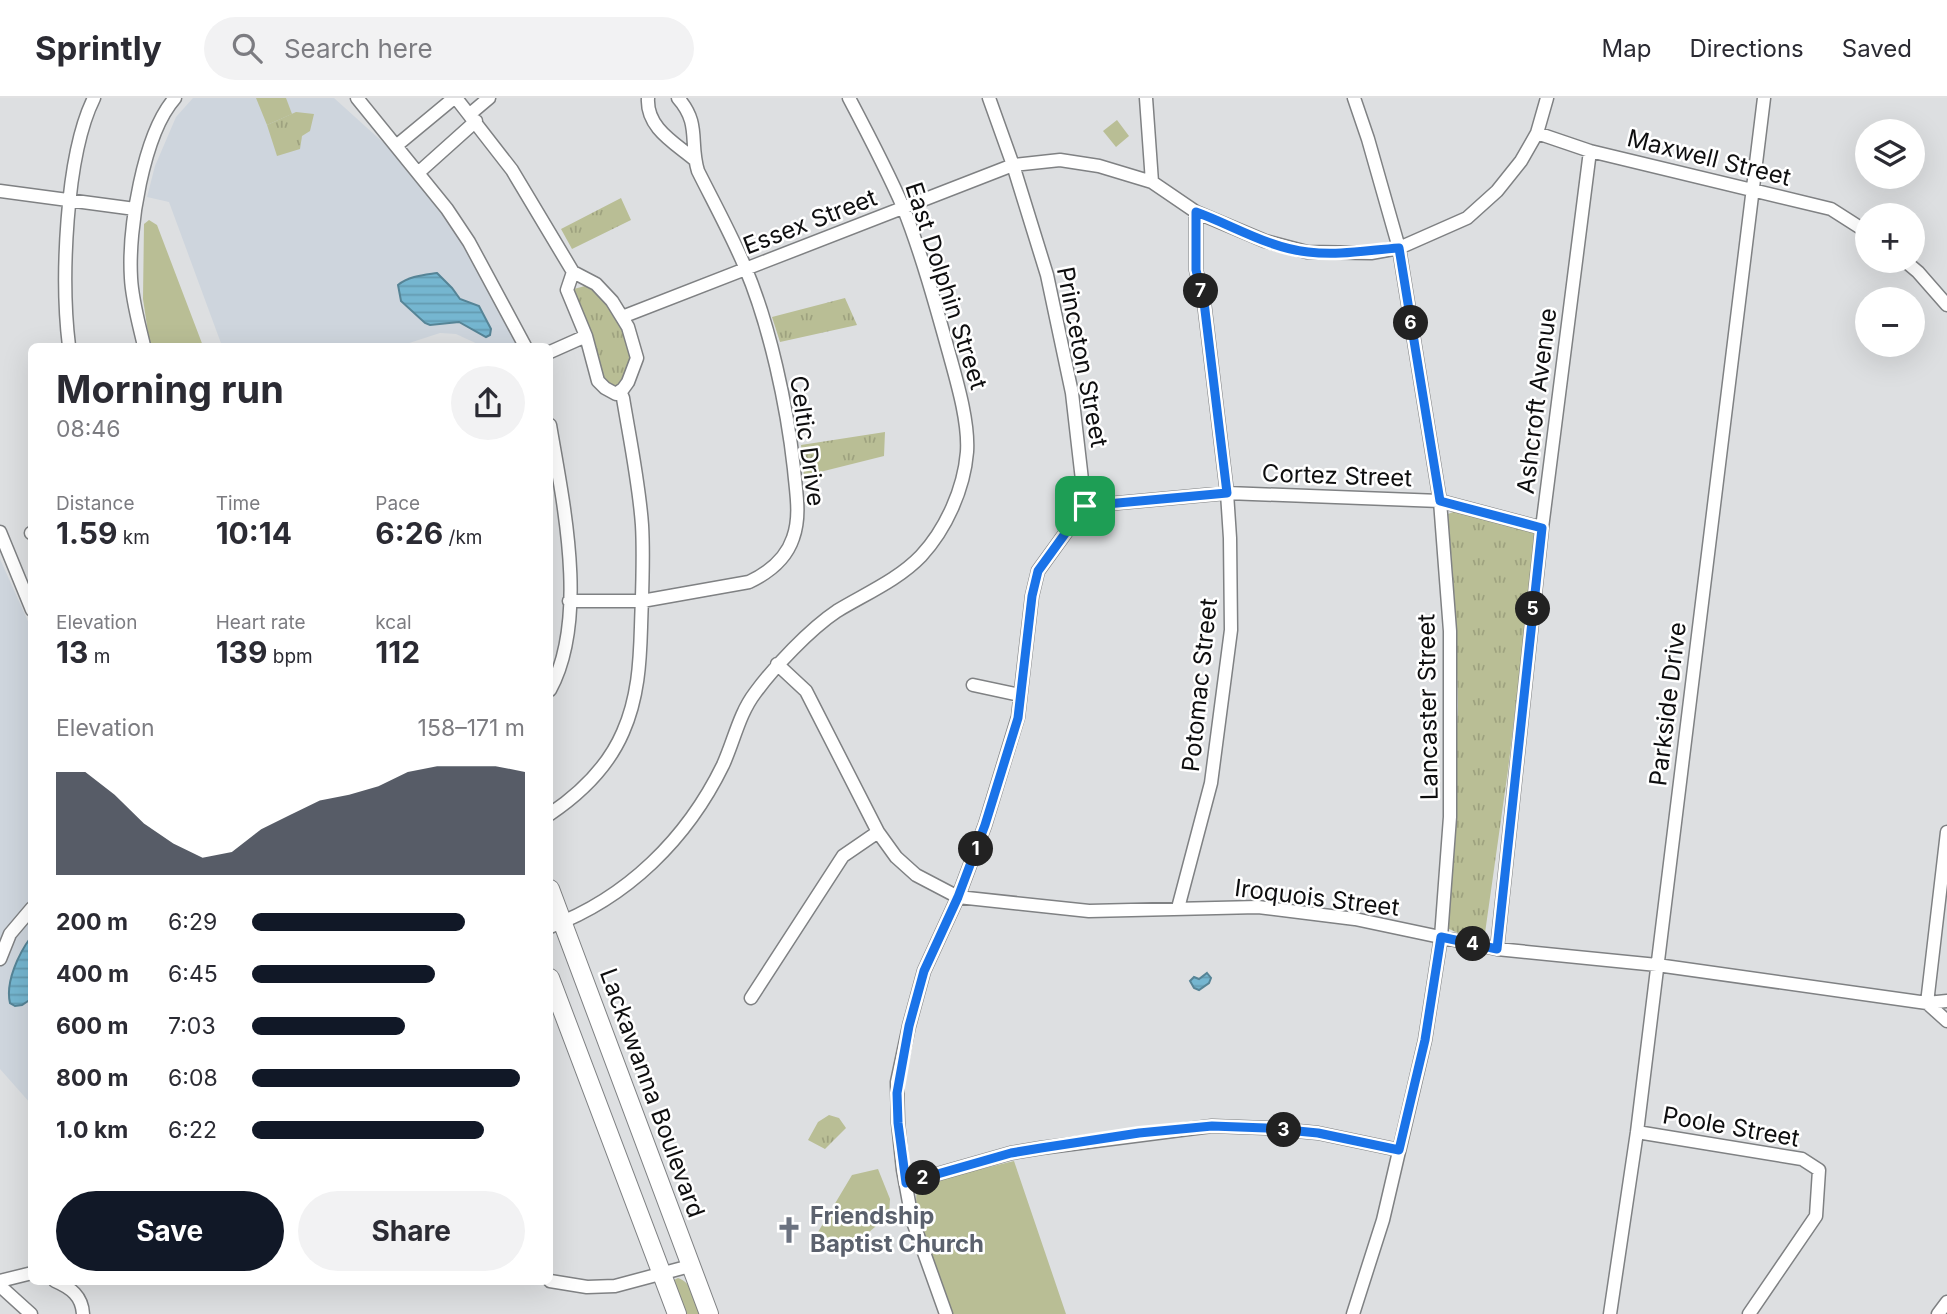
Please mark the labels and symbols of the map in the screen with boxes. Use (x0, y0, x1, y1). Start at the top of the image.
street label: Maxwell Street (1624, 123, 1794, 192)
street label: East Dolphin Street (899, 179, 994, 393)
street label: Essex Street (739, 183, 881, 260)
street label: Princeton Street (1051, 264, 1114, 450)
pin: 7 (1184, 274, 1218, 308)
pin: 6 (1394, 306, 1428, 341)
street label: Ashcroft Avenue (1511, 306, 1562, 496)
street label: Celtic Drive (784, 374, 831, 508)
street label: Cortez Street (1261, 458, 1413, 493)
pin (1055, 476, 1115, 536)
pin: 5 (1516, 592, 1550, 626)
street label: Potomac Street (1176, 597, 1223, 773)
street label: Lancaster Street (1411, 613, 1444, 800)
street label: Parkside Drive (1643, 620, 1692, 788)
pin: 1 (958, 832, 993, 866)
street label: Iroquois Street (1233, 873, 1401, 922)
pin: 4 (1456, 926, 1490, 962)
street label: Lackawanna Boulevard (594, 964, 711, 1221)
street label: Poole Street (1660, 1100, 1802, 1153)
pin: 3 (1266, 1112, 1302, 1148)
pin: 2 (906, 1160, 940, 1196)
place label: Friendship Baptist Church (810, 1201, 984, 1258)
church icon: Friendship Baptist Church (774, 1215, 804, 1245)

